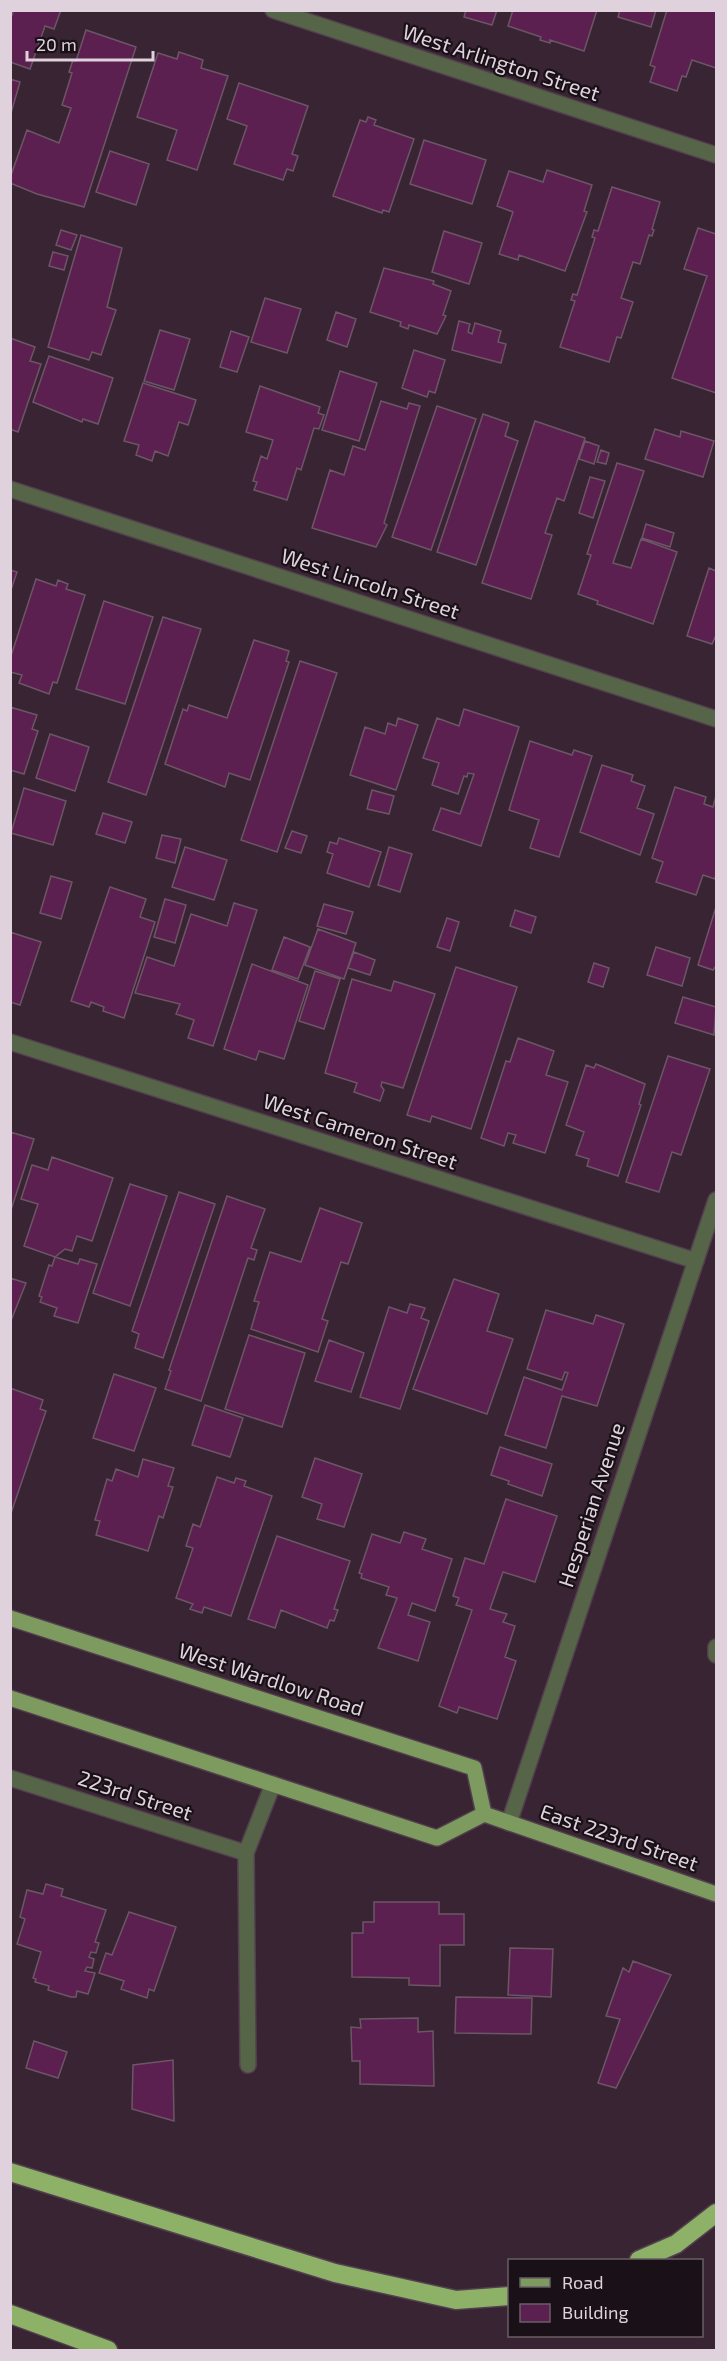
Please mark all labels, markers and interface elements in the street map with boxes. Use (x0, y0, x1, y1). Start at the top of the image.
street label: West Arlington Street (400, 18, 603, 105)
scale bar (27, 24, 153, 62)
text: 20 m (36, 33, 77, 55)
street label: West Lincoln Street (278, 542, 463, 623)
street label: West Cameron Street (260, 1087, 461, 1174)
street label: Hesperian Avenue (552, 1419, 629, 1590)
street label: West Wardlow Road (176, 1637, 367, 1720)
street label: 223rd Street (75, 1764, 196, 1825)
street label: East 223rd Street (537, 1798, 702, 1875)
legend (508, 2259, 703, 2337)
text: Road (562, 2271, 603, 2293)
text: Building (562, 2301, 629, 2323)

